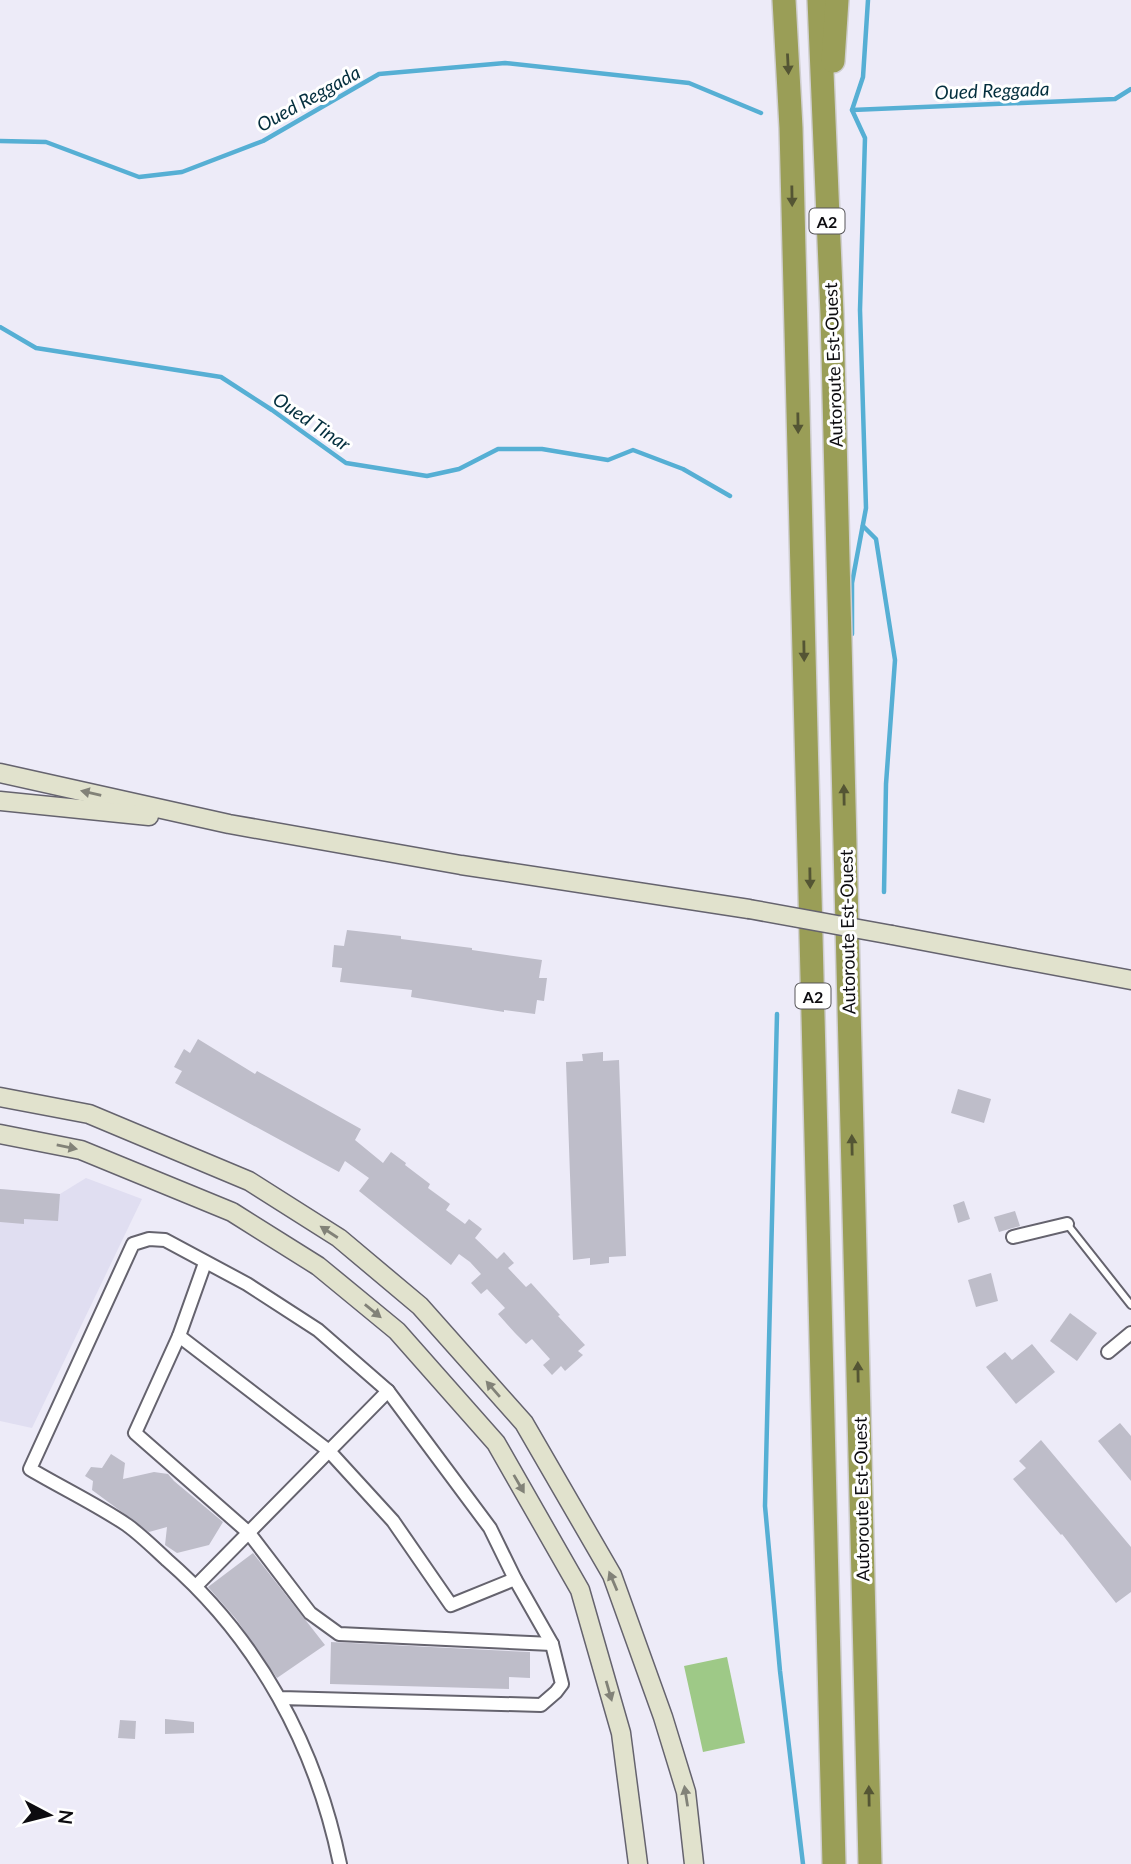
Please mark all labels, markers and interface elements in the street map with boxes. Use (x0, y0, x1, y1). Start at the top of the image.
one-way arrow (782, 53, 793, 75)
water label: Oued Reggada (252, 60, 364, 136)
water label: Oued Reggada (934, 77, 1050, 103)
one-way arrow (787, 185, 798, 207)
road number: A2 (810, 209, 844, 234)
street label: Autoroute Est-Ouest (819, 282, 847, 448)
water label: Oued Tinar (269, 387, 355, 455)
one-way arrow (793, 412, 804, 434)
one-way arrow (798, 640, 810, 662)
one-way arrow (838, 784, 849, 806)
one-way arrow (80, 787, 102, 798)
street label: Autoroute Est-Ouest (835, 849, 859, 1015)
one-way arrow (804, 867, 815, 889)
road number: A2 (796, 984, 830, 1008)
one-way arrow (847, 1134, 858, 1156)
one-way arrow (56, 1142, 78, 1153)
one-way arrow (320, 1226, 339, 1239)
one-way arrow (364, 1303, 381, 1318)
one-way arrow (852, 1361, 864, 1383)
one-way arrow (485, 1380, 501, 1398)
street label: Autoroute Est-Ouest (849, 1416, 873, 1582)
one-way arrow (513, 1474, 525, 1493)
one-way arrow (608, 1570, 619, 1591)
one-way arrow (605, 1680, 615, 1701)
north arrow (14, 1780, 84, 1850)
one-way arrow (680, 1785, 691, 1807)
one-way arrow (863, 1785, 874, 1807)
text: N (54, 1808, 79, 1826)

